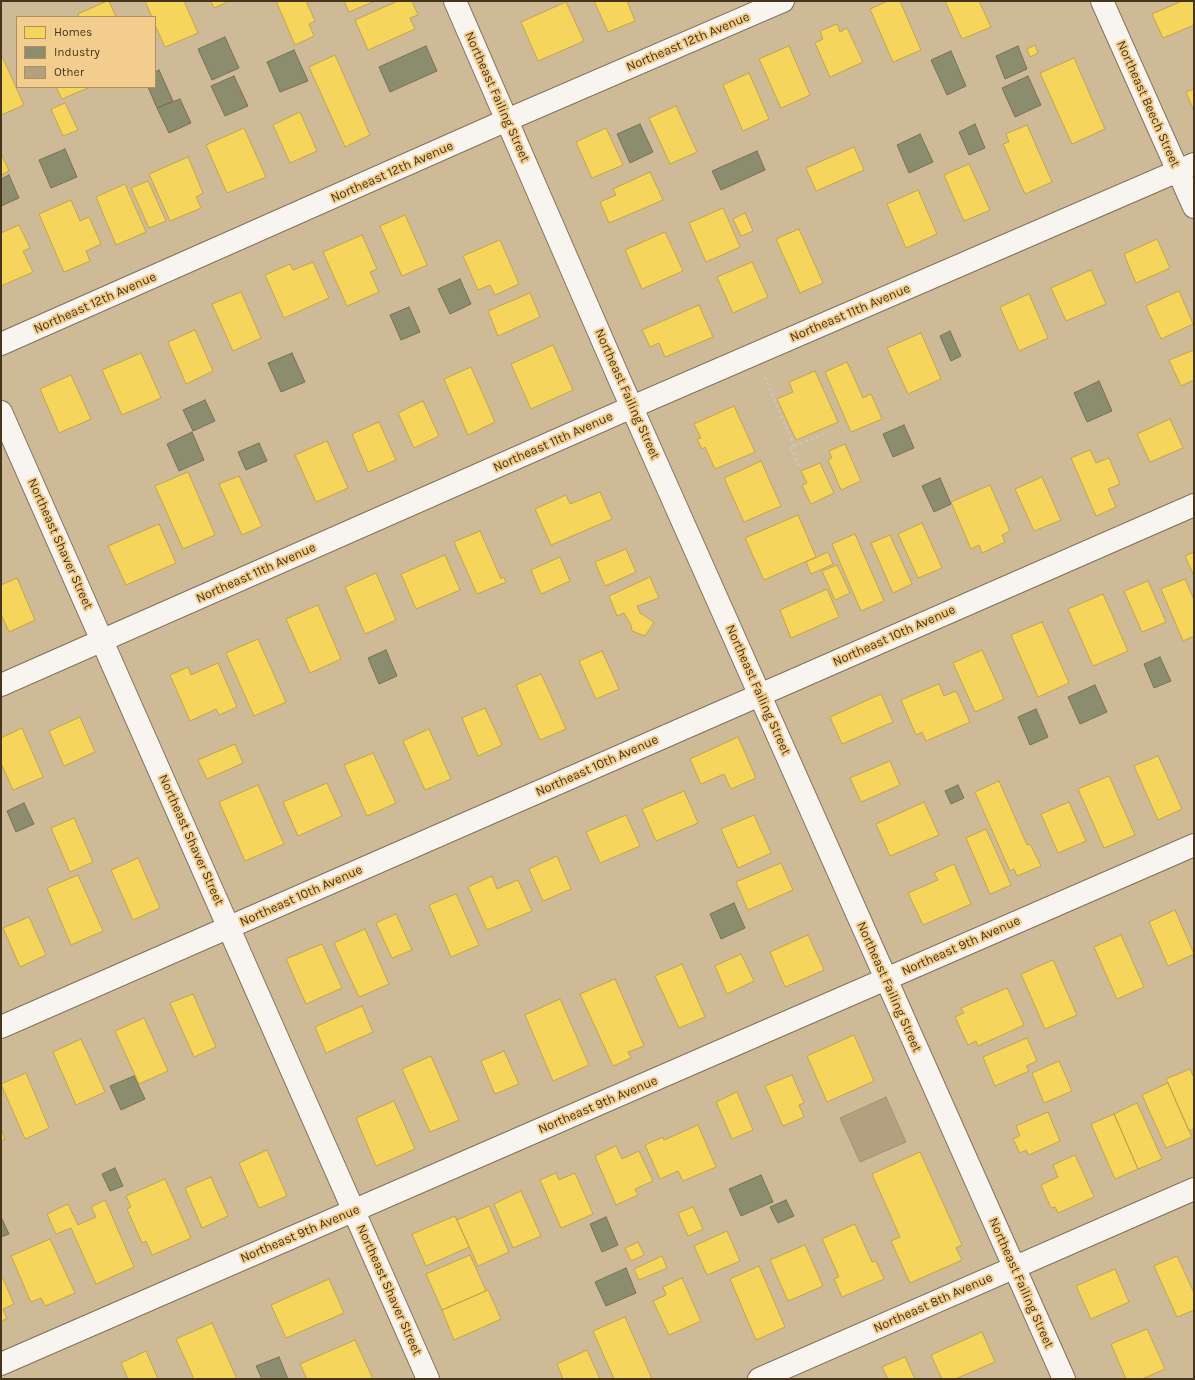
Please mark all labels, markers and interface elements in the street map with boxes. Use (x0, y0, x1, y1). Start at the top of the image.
street label: Northeast 12th Avenue (624, 9, 752, 75)
legend (16, 16, 156, 88)
text: Homes (54, 25, 92, 39)
street label: Northeast Failing Street (461, 29, 533, 165)
street label: Northeast Beech Street (1113, 38, 1183, 170)
text: Industry (54, 45, 100, 59)
text: Other (54, 65, 84, 79)
street label: Northeast 12th Avenue (328, 138, 456, 206)
street label: Northeast 12th Avenue (31, 269, 159, 337)
street label: Northeast 11th Avenue (787, 281, 913, 345)
street label: Northeast Failing Street (591, 326, 663, 462)
street label: Northeast 11th Avenue (491, 409, 615, 475)
street label: Northeast Shaver Street (24, 476, 96, 612)
street label: Northeast 11th Avenue (194, 540, 318, 606)
street label: Northeast 10th Avenue (830, 602, 958, 670)
street label: Northeast Failing Street (722, 622, 794, 758)
street label: Northeast 10th Avenue (533, 732, 661, 800)
street label: Northeast Shaver Street (155, 772, 227, 908)
street label: Northeast 10th Avenue (237, 862, 365, 930)
street label: Northeast 9th Avenue (899, 913, 1023, 979)
street label: Northeast Failing Street (853, 919, 925, 1055)
street label: Northeast 9th Avenue (536, 1073, 660, 1137)
street label: Northeast 9th Avenue (238, 1202, 362, 1266)
street label: Northeast Failing Street (985, 1215, 1057, 1351)
street label: Northeast Shaver Street (353, 1222, 425, 1358)
street label: Northeast 8th Avenue (871, 1270, 995, 1336)

